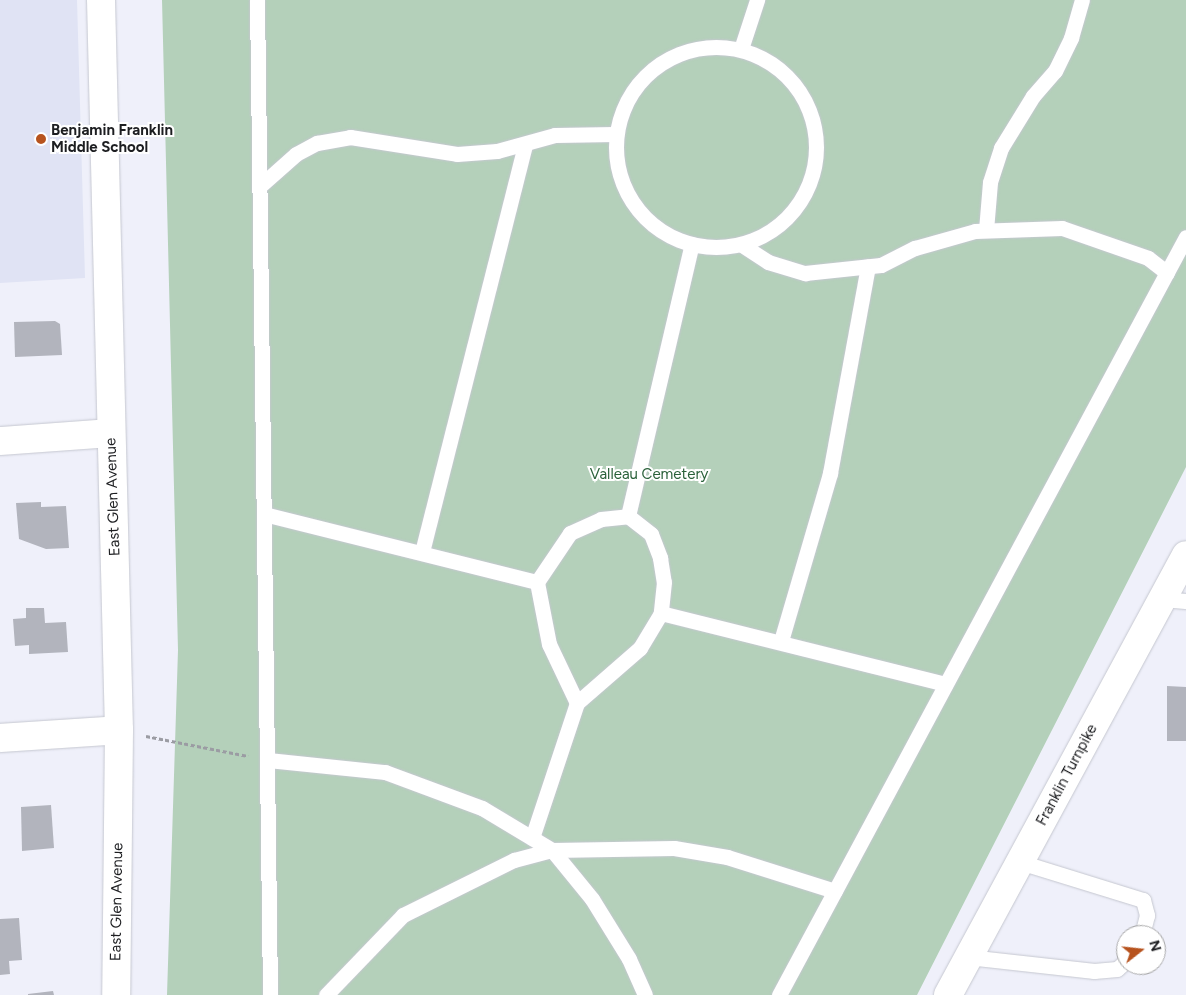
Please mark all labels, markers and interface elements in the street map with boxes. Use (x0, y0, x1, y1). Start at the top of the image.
place label: Benjamin Franklin Middle School (51, 121, 173, 156)
marker: Benjamin Franklin Middle School (35, 133, 47, 145)
street label: East Glen Avenue (102, 437, 124, 557)
park label: Valleau Cemetery (590, 466, 708, 484)
street label: Franklin Turnpike (1033, 721, 1101, 829)
street label: East Glen Avenue (107, 843, 127, 961)
north arrow (1116, 925, 1166, 975)
text: N (1145, 938, 1165, 954)

